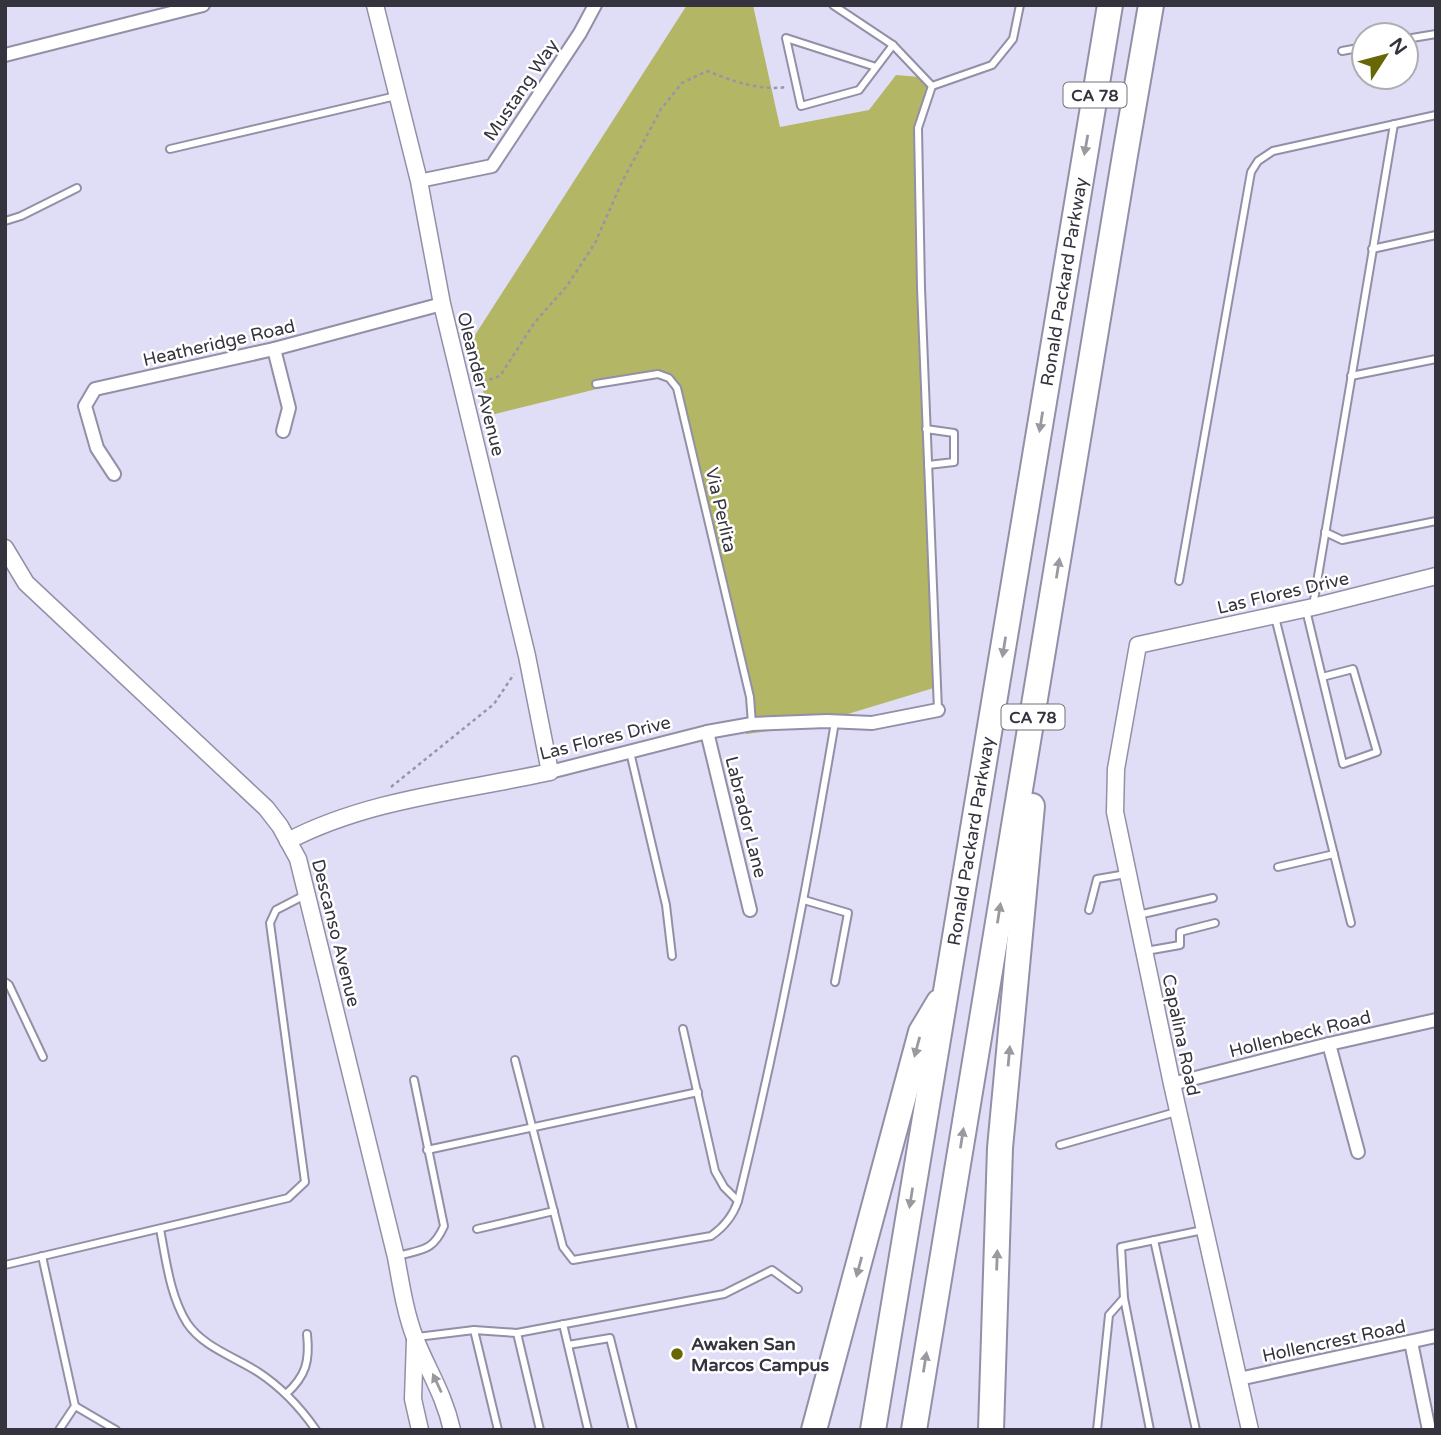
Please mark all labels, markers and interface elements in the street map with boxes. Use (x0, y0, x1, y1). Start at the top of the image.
north arrow (1350, 21, 1420, 91)
text: N (1385, 34, 1411, 59)
street label: Mustang Way (479, 35, 563, 145)
road number: CA 78 (1064, 82, 1126, 108)
one-way arrow (1080, 134, 1091, 156)
street label: Ronald Packard Parkway (1036, 175, 1092, 388)
street label: Oleander Avenue (452, 310, 510, 458)
street label: Heatheridge Road (141, 315, 297, 371)
one-way arrow (1035, 411, 1046, 433)
street label: Via Perlita (701, 465, 741, 555)
one-way arrow (1053, 557, 1064, 579)
street label: Las Flores Drive (1215, 567, 1351, 619)
one-way arrow (998, 636, 1009, 658)
road number: CA 78 (1002, 704, 1064, 730)
street label: Las Flores Drive (537, 711, 673, 765)
street label: Ronald Packard Parkway (943, 735, 999, 947)
street label: Labrador Lane (720, 754, 772, 880)
street label: Descanso Avenue (307, 857, 365, 1009)
one-way arrow (994, 902, 1005, 924)
street label: Capalina Road (1157, 972, 1205, 1098)
street label: Hollenbeck Road (1227, 1006, 1373, 1062)
one-way arrow (911, 1036, 922, 1058)
one-way arrow (1004, 1044, 1015, 1066)
one-way arrow (957, 1127, 968, 1149)
one-way arrow (905, 1187, 916, 1209)
one-way arrow (991, 1249, 1002, 1271)
one-way arrow (853, 1256, 864, 1278)
street label: Hollencrest Road (1260, 1315, 1408, 1367)
place label: Awaken San Marcos Campus (691, 1333, 829, 1376)
marker: Awaken San Marcos Campus (669, 1346, 685, 1362)
one-way arrow (920, 1351, 931, 1373)
one-way arrow (431, 1372, 442, 1393)

